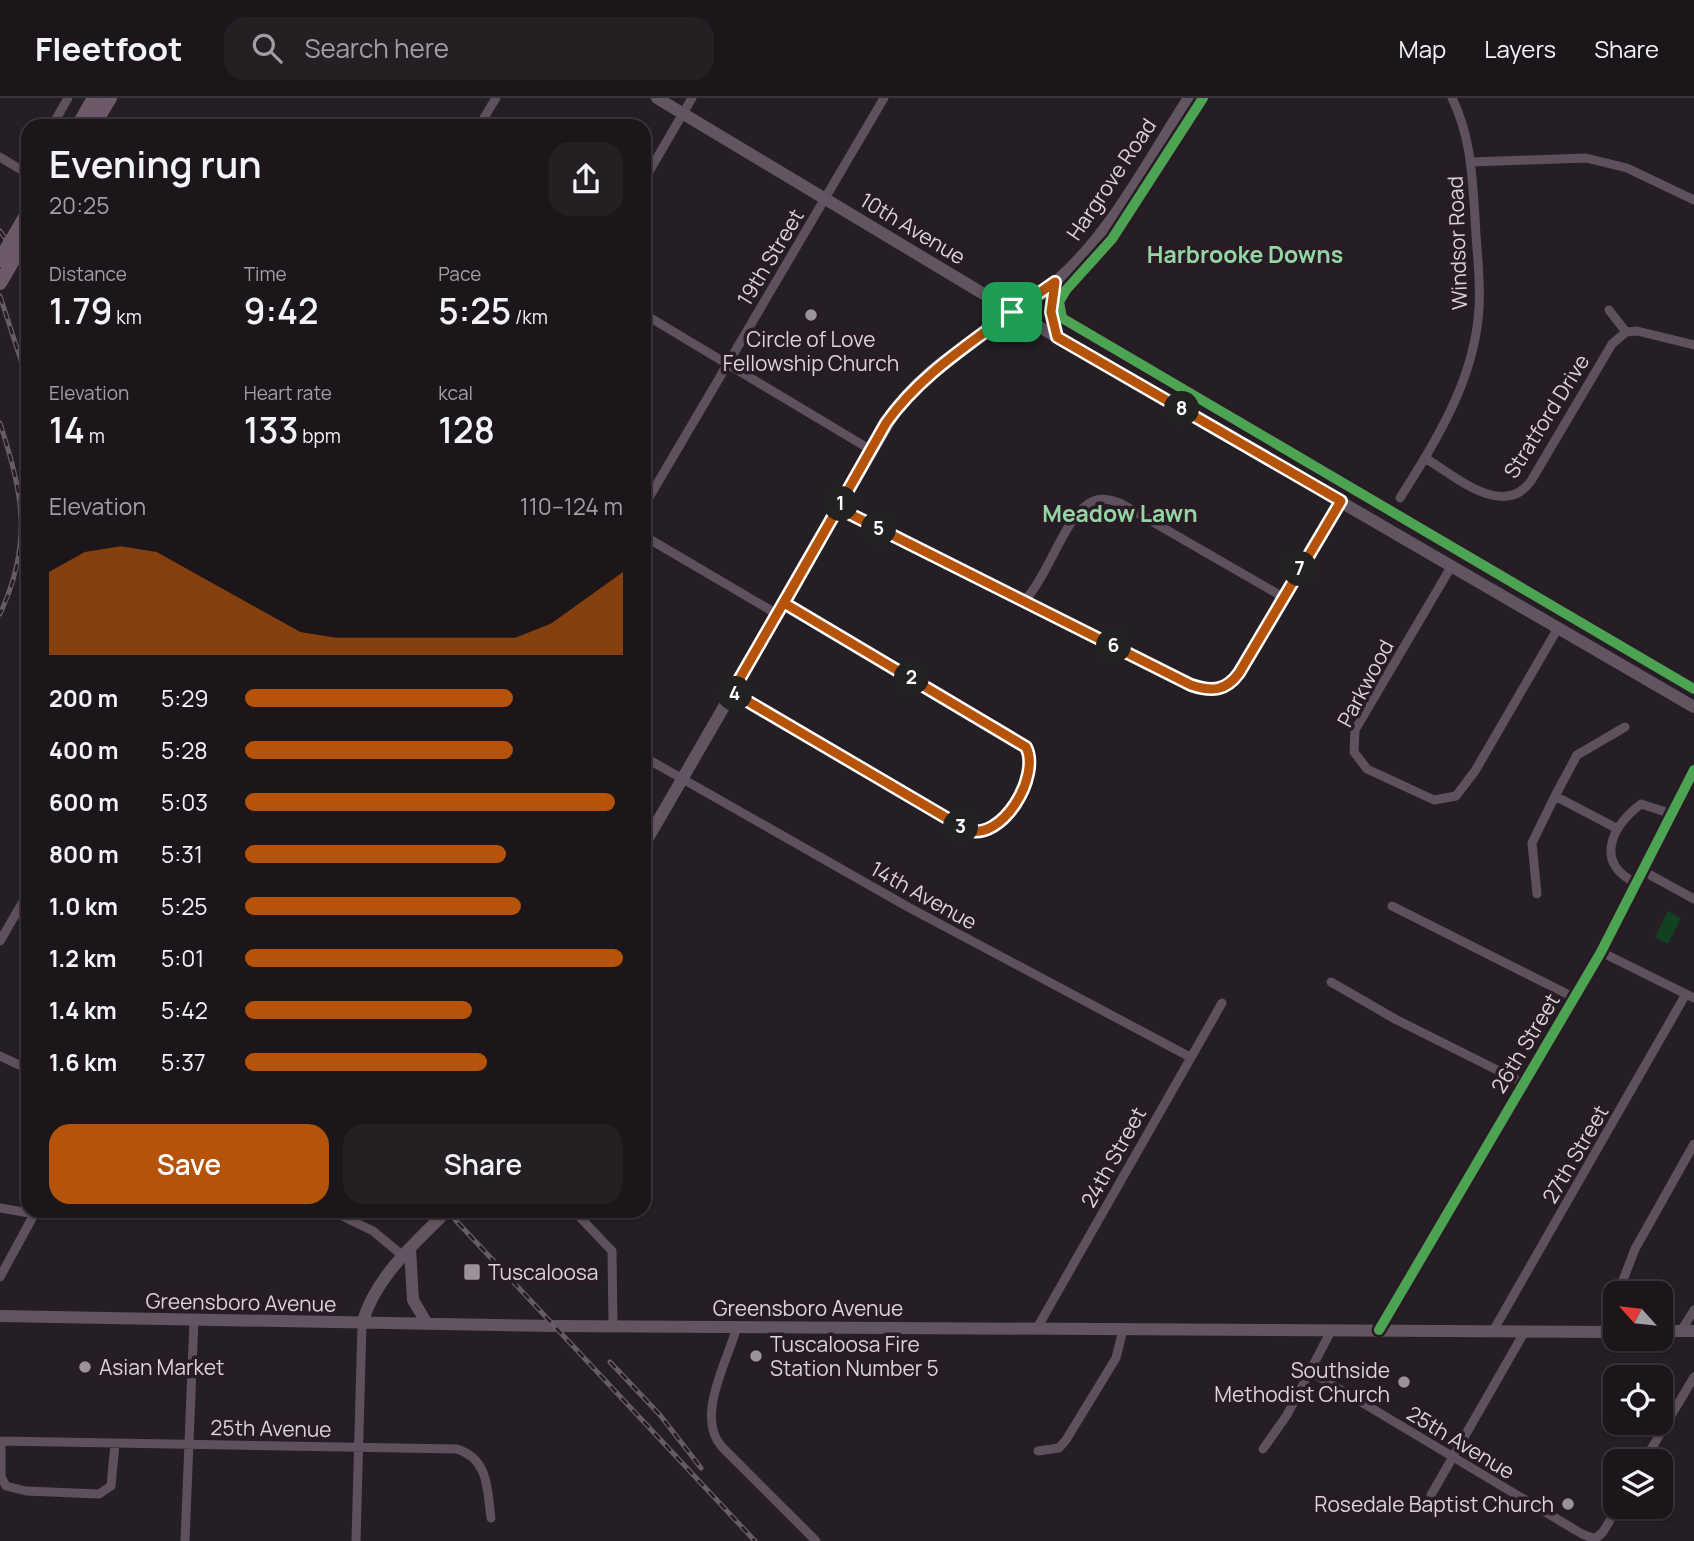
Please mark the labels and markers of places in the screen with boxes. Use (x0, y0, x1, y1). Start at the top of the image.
pin (982, 282, 1042, 342)
marker: Circle of Love Fellowship Church (803, 307, 819, 323)
place label: Circle of Love Fellowship Church (723, 325, 899, 377)
pin: 8 (1164, 392, 1200, 426)
pin: 1 (824, 486, 858, 522)
pin: 5 (862, 512, 896, 546)
pin: 7 (1282, 552, 1318, 587)
pin: 6 (1096, 628, 1132, 664)
pin: 2 (894, 660, 930, 696)
pin: 4 (718, 676, 752, 712)
pin: 3 (944, 810, 978, 844)
place label: Tuscaloosa (488, 1258, 599, 1286)
marker: Tuscaloosa (462, 1262, 482, 1282)
place label: Tuscaloosa Fire Station Number 5 (770, 1330, 939, 1382)
marker: Tuscaloosa Fire Station Number 5 (748, 1348, 764, 1364)
place label: Asian Market (99, 1353, 224, 1381)
place label: Southside Methodist Church (1214, 1356, 1390, 1408)
marker: Asian Market (77, 1359, 93, 1375)
marker: Southside Methodist Church (1396, 1374, 1412, 1390)
place label: Rosedale Baptist Church (1314, 1490, 1554, 1518)
marker: Rosedale Baptist Church (1560, 1496, 1576, 1512)

